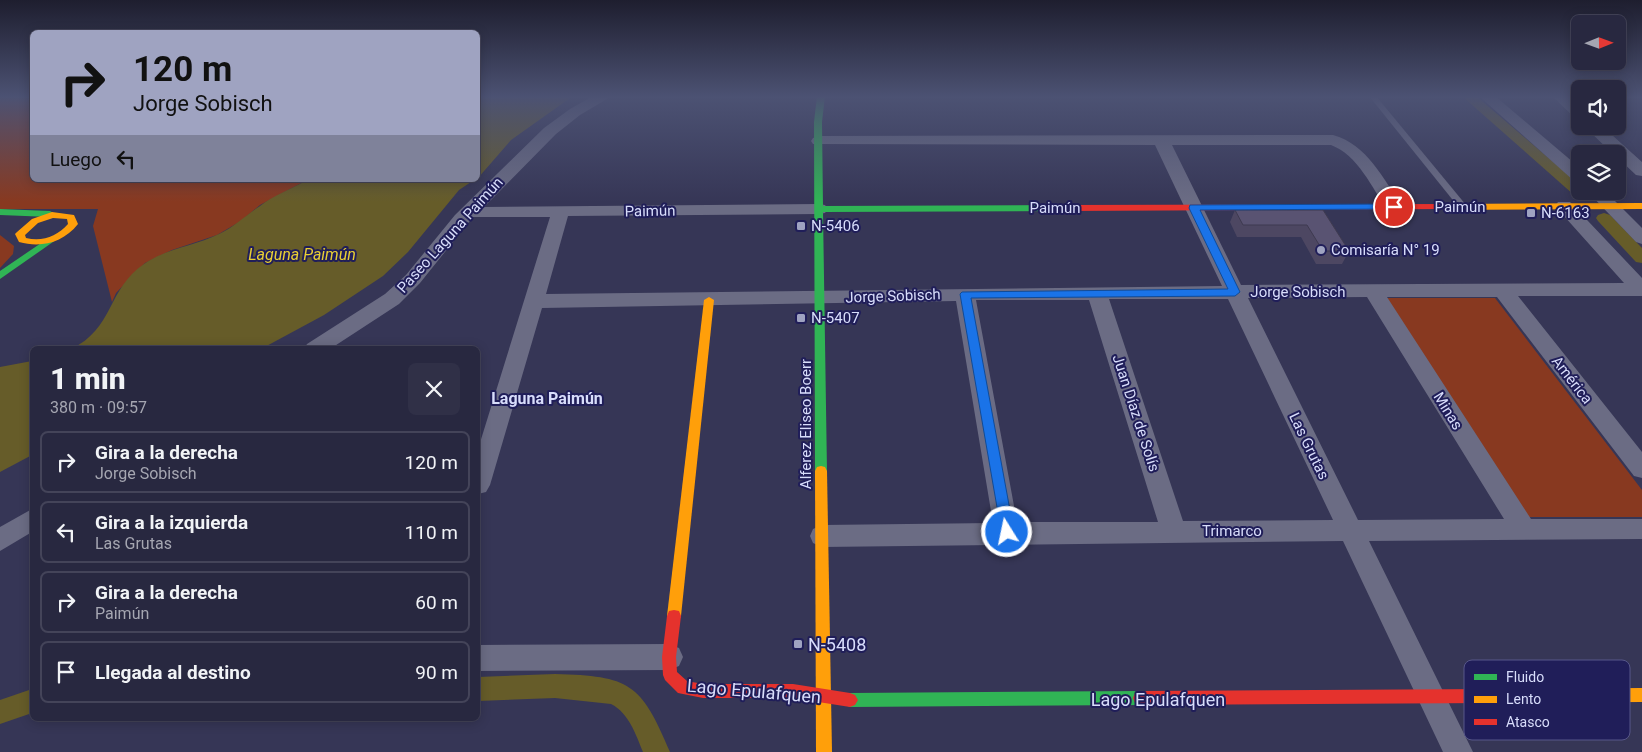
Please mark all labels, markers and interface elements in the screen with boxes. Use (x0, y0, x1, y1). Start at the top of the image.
north arrow (1571, 15, 1626, 70)
map controls (1571, 15, 1626, 200)
text: 120 m (133, 49, 232, 90)
icon: right (50, 50, 115, 115)
button: sound (1571, 80, 1626, 135)
text: Jorge Sobisch (133, 91, 273, 116)
icon: left (112, 145, 140, 173)
button: layers (1571, 145, 1626, 200)
text: Luego (50, 148, 102, 171)
street label: Paseo Laguna Paimún (393, 173, 507, 297)
pin (1373, 186, 1415, 228)
icon: arrive (1380, 193, 1408, 221)
street label: Paimún (1435, 198, 1485, 216)
street label: Paimún (1030, 199, 1080, 217)
street label: Paimún (624, 202, 676, 220)
place label: N-6163 (1541, 204, 1590, 222)
marker: N-6163 (1525, 207, 1537, 219)
place label: N-5406 (811, 217, 860, 235)
marker: N-5406 (795, 220, 807, 232)
place label: Comisaría N° 19 (1331, 241, 1440, 259)
marker: Comisaría N° 19 (1315, 244, 1327, 256)
water label: Laguna Paimún (248, 245, 356, 264)
street label: Jorge Sobisch (1250, 283, 1346, 301)
street label: Jorge Sobisch (845, 285, 941, 307)
place label: N-5407 (811, 309, 860, 327)
marker: N-5407 (795, 312, 807, 324)
street label: Juan Díaz de Solís (1109, 352, 1163, 474)
street label: América (1548, 353, 1596, 407)
street label: Alferez Eliseo Boerr (797, 359, 815, 489)
text: 1 min (50, 361, 126, 396)
button: close (408, 363, 460, 415)
district label: Laguna Paimún (491, 389, 603, 408)
street label: Minas (1430, 389, 1466, 433)
text: 380 m · 09:57 (50, 398, 147, 417)
street label: Las Grutas (1285, 410, 1333, 482)
text: Gira a la derecha (95, 441, 238, 464)
icon: right (52, 448, 80, 476)
text: 120 m (405, 451, 458, 474)
text: Jorge Sobisch (95, 464, 197, 483)
position arrow (980, 505, 1032, 557)
text: Gira a la izquierda (95, 511, 248, 534)
icon: left (52, 518, 80, 546)
text: 110 m (405, 521, 458, 544)
street label: Trimarco (1202, 522, 1262, 540)
text: Las Grutas (95, 534, 172, 553)
text: Gira a la derecha (95, 581, 238, 604)
icon: right (52, 588, 80, 616)
text: 60 m (415, 591, 458, 614)
text: Paimún (95, 604, 149, 623)
place label: N-5408 (808, 634, 866, 655)
marker: N-5408 (792, 638, 804, 650)
icon: arrive (52, 658, 80, 686)
legend (1464, 660, 1630, 740)
text: Llegada al destino (95, 661, 251, 684)
text: 90 m (415, 661, 458, 684)
text: Fluido (1506, 669, 1544, 685)
street label: Lago Epulafquen (686, 675, 822, 707)
street label: Lago Epulafquen (1091, 689, 1225, 710)
text: Lento (1506, 691, 1541, 707)
text: Atasco (1506, 714, 1550, 730)

